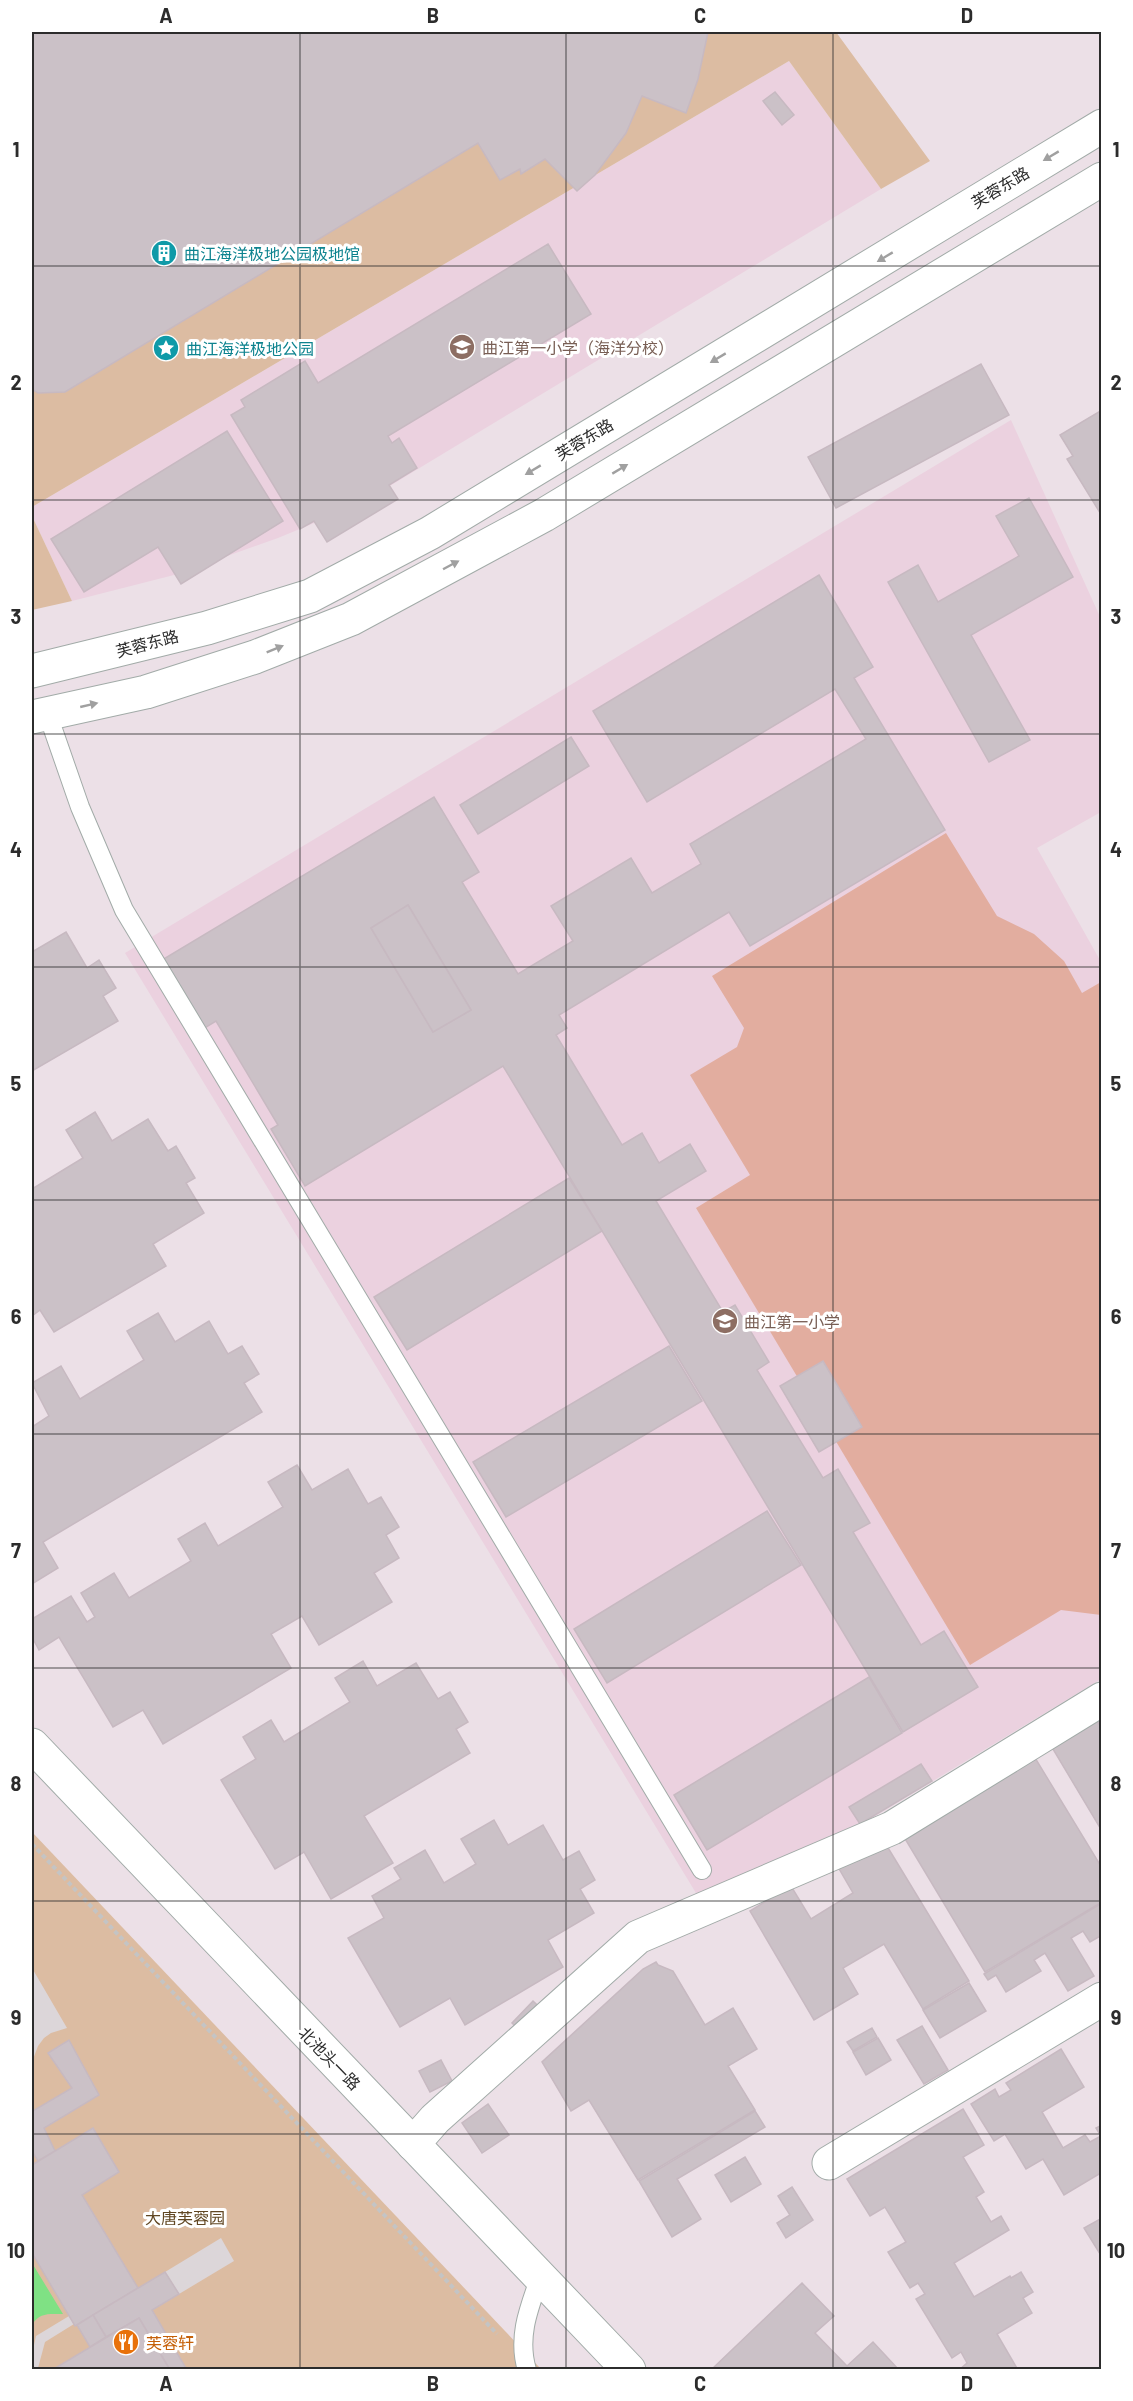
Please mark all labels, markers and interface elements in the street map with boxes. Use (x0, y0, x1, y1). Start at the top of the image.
text: A (159, 3, 173, 27)
text: B (427, 3, 439, 27)
text: C (694, 3, 706, 27)
text: D (961, 3, 973, 27)
text: 1 (12, 137, 20, 161)
text: 1 (1112, 137, 1120, 161)
one-way arrow (1043, 151, 1059, 162)
street label: 芙蓉东路 (968, 162, 1032, 212)
building icon: 曲江海洋极地公园极地馆 (149, 238, 179, 268)
place label: 曲江海洋极地公园极地馆 (184, 244, 360, 263)
one-way arrow (877, 252, 893, 263)
school or university icon: 曲江第一小学（海洋分校） (447, 332, 477, 362)
place icon: 曲江海洋极地公园 (151, 333, 181, 363)
place label: 曲江第一小学（海洋分校） (482, 338, 674, 357)
place label: 曲江海洋极地公园 (186, 339, 314, 358)
one-way arrow (710, 353, 726, 364)
text: 2 (10, 370, 22, 394)
text: 2 (1110, 370, 1122, 394)
street label: 芙蓉东路 (552, 414, 616, 464)
one-way arrow (612, 463, 628, 474)
one-way arrow (524, 465, 541, 475)
one-way arrow (443, 560, 460, 570)
text: 3 (11, 604, 21, 628)
text: 3 (1111, 604, 1121, 628)
street label: 芙蓉东路 (114, 626, 180, 660)
one-way arrow (267, 644, 285, 654)
one-way arrow (80, 700, 98, 710)
text: 4 (10, 837, 22, 861)
text: 4 (1110, 837, 1122, 861)
text: 5 (11, 1071, 22, 1095)
text: 5 (1111, 1071, 1122, 1095)
text: 6 (11, 1304, 22, 1328)
text: 6 (1111, 1304, 1122, 1328)
school or university icon: 曲江第一小学 (710, 1306, 740, 1336)
place label: 曲江第一小学 (744, 1312, 840, 1331)
text: 7 (11, 1538, 21, 1562)
text: 7 (1111, 1538, 1121, 1562)
text: 8 (11, 1771, 22, 1795)
text: 8 (1111, 1771, 1122, 1795)
text: 9 (11, 2005, 21, 2029)
text: 9 (1111, 2005, 1121, 2029)
street label: 北池头一路 (295, 2023, 365, 2093)
park label: 大唐芙蓉园 (145, 2208, 225, 2227)
text: 10 (7, 2238, 25, 2262)
text: 10 (1107, 2238, 1125, 2262)
restaurant icon: 芙蓉轩 (111, 2327, 141, 2357)
place label: 芙蓉轩 (146, 2333, 194, 2352)
text: A (159, 2371, 173, 2395)
text: B (427, 2371, 439, 2395)
text: C (694, 2371, 706, 2395)
text: D (961, 2371, 973, 2395)

